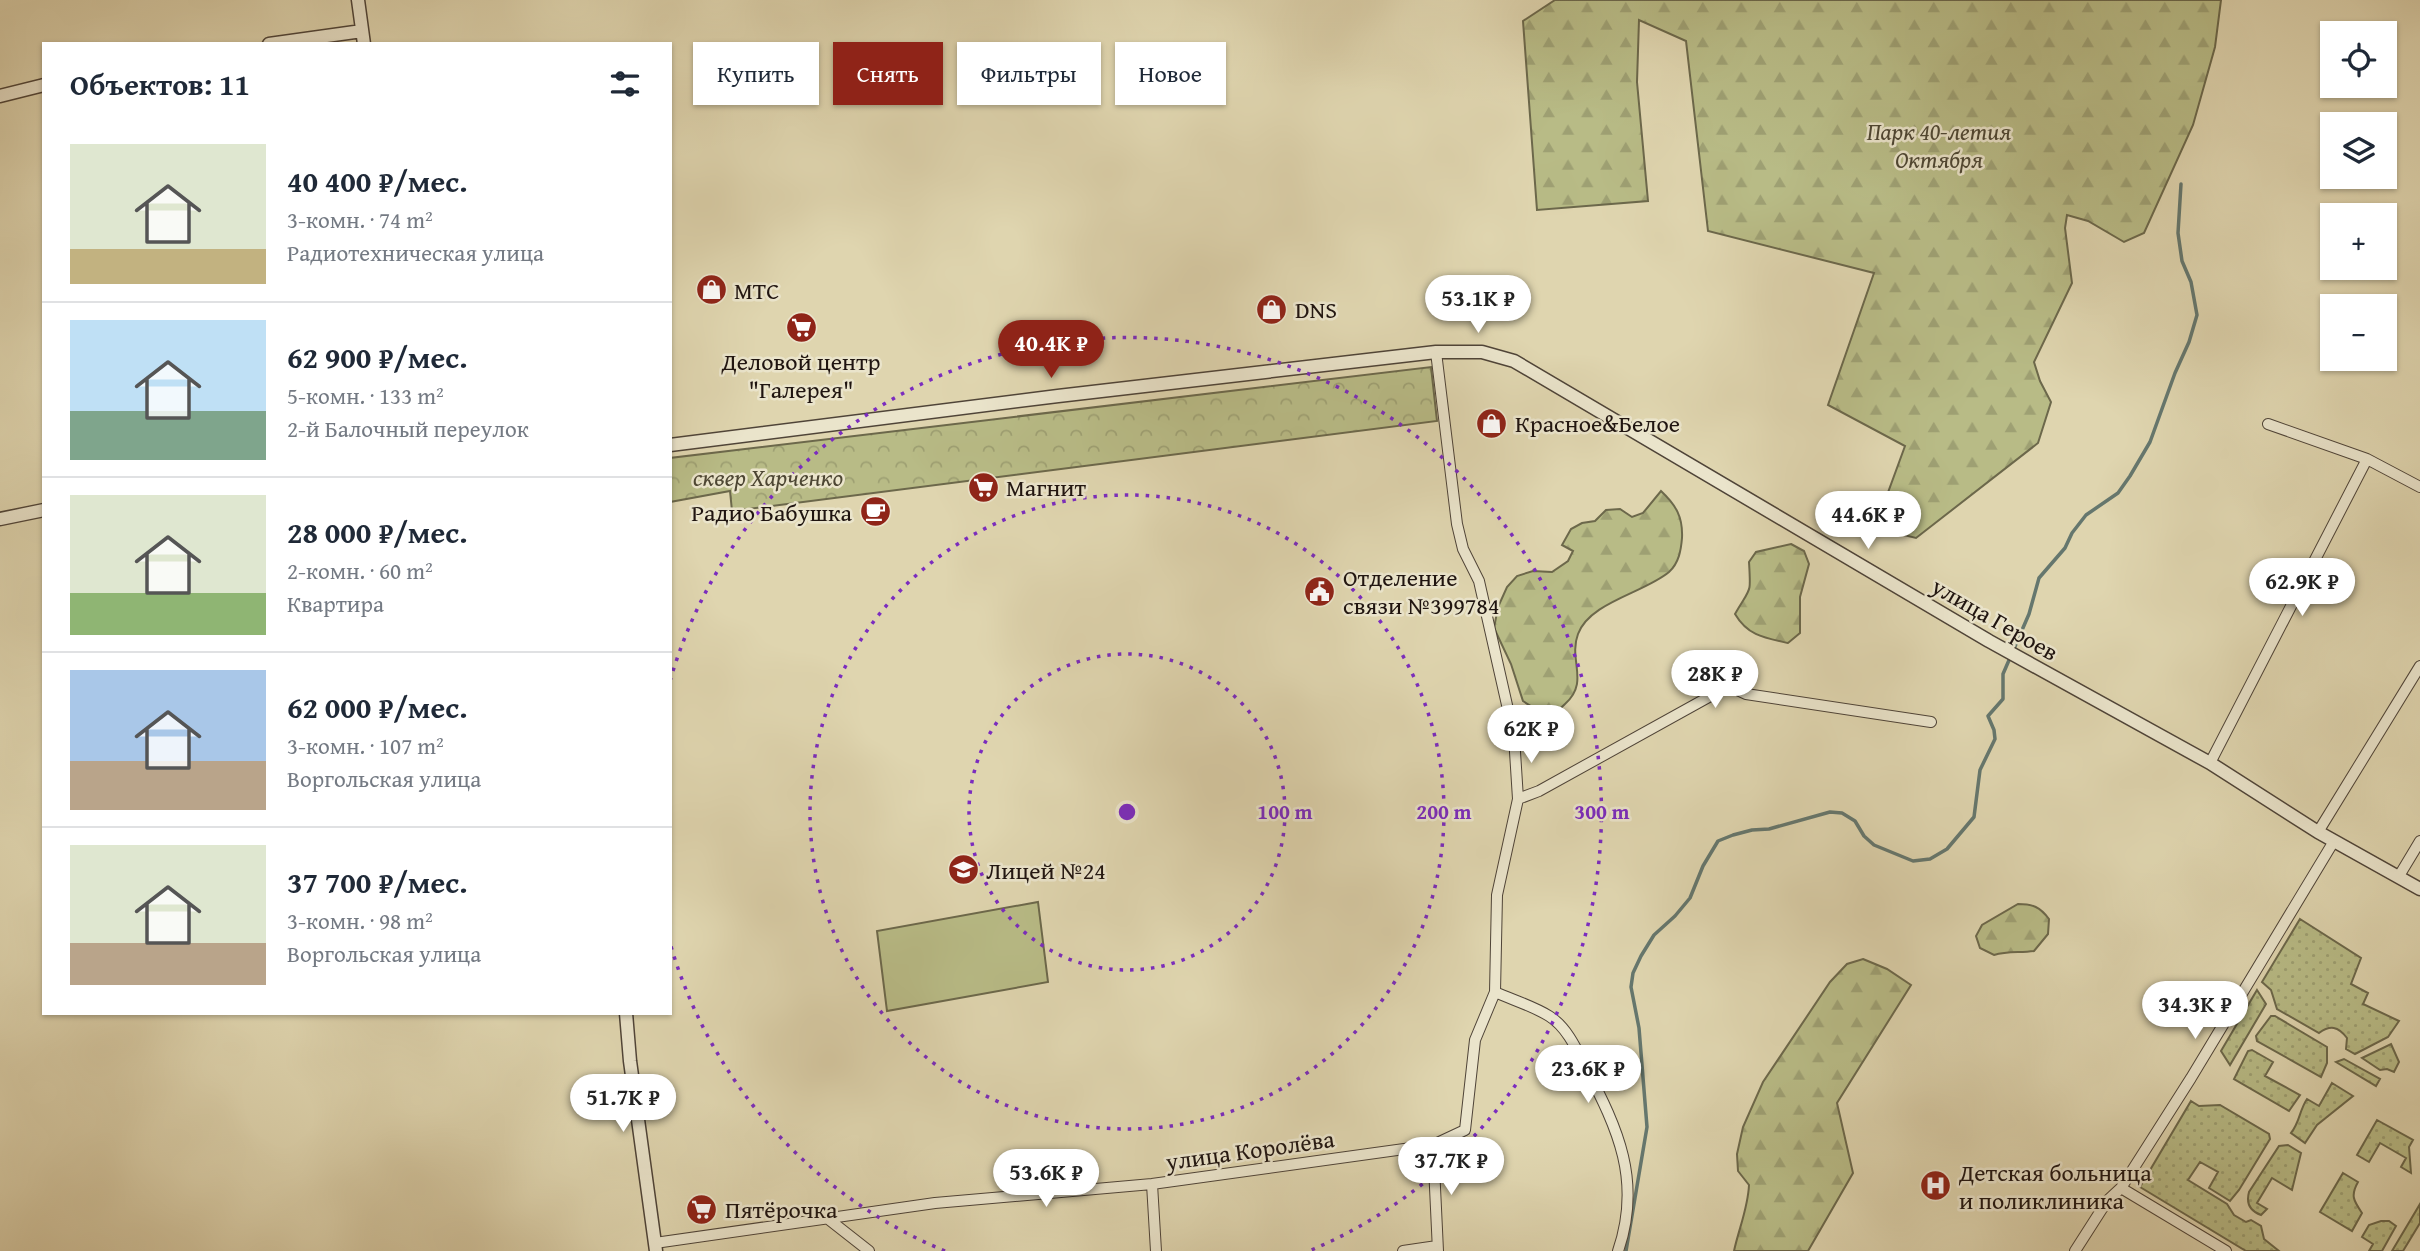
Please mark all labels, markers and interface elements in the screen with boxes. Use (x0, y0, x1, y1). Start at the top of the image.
map controls (2320, 21, 2397, 371)
button: locate (2320, 21, 2397, 98)
chip: Купить (693, 42, 819, 105)
chip: Снять (833, 42, 943, 105)
chip: Фильтры (957, 42, 1101, 105)
chip: Новое (1115, 42, 1226, 105)
text: Объектов: 11 (70, 62, 250, 106)
icon: filters (606, 65, 644, 103)
button: layers (2320, 112, 2397, 189)
park label: Парк 40-летия Октября (1867, 114, 2012, 177)
text: 40 400 ₽/мес. (287, 159, 468, 203)
icon: home (126, 172, 210, 256)
text: 3-комн. · 74 m² (287, 203, 433, 236)
button: + (2320, 203, 2397, 280)
text: Радиотехническая улица (287, 236, 544, 269)
shop icon: МТС (694, 273, 728, 307)
place label: МТС (734, 273, 779, 308)
pin: 53.1K ₽ (1413, 276, 1543, 335)
text: 53.1K ₽ (1441, 281, 1515, 314)
shop icon: DNS (1255, 292, 1289, 326)
place label: DNS (1295, 292, 1337, 327)
button: − (2320, 294, 2397, 371)
supermarket icon: Деловой центр "Галерея" (784, 310, 818, 344)
pin: 40.4K ₽ (986, 320, 1116, 380)
text: 40.4K ₽ (1014, 326, 1088, 359)
text: 62 900 ₽/мес. (287, 335, 468, 379)
place label: Деловой центр "Галерея" (721, 344, 881, 407)
icon: home (126, 348, 210, 432)
text: 5-комн. · 133 m² (287, 379, 444, 412)
shop icon: Красное&Белое (1475, 406, 1509, 440)
place label: Красное&Белое (1515, 406, 1680, 441)
text: 2-й Балочный переулок (287, 412, 529, 445)
park label: сквер Харченко (693, 460, 843, 495)
supermarket icon: Магнит (966, 470, 1000, 504)
place label: Магнит (1006, 470, 1087, 505)
pin: 44.6K ₽ (1803, 491, 1933, 551)
place label: Радио Бабушка (691, 495, 853, 530)
cafe icon: Радио Бабушка (858, 495, 892, 529)
text: 44.6K ₽ (1831, 497, 1905, 530)
text: 28 000 ₽/мес. (287, 510, 468, 554)
icon: home (126, 523, 210, 607)
text: 2-комн. · 60 m² (287, 554, 433, 587)
pin: 62.9K ₽ (2237, 558, 2367, 618)
place label: Отделение связи №399784 (1343, 560, 1499, 623)
text: 62.9K ₽ (2265, 564, 2339, 597)
street label: улица Героев (1924, 568, 2065, 669)
public building icon: Отделение связи №399784 (1303, 574, 1337, 608)
text: Квартира (287, 587, 384, 620)
pin: 28K ₽ (1666, 650, 1764, 710)
text: 28K ₽ (1687, 656, 1743, 689)
text: 62 000 ₽/мес. (287, 685, 468, 729)
icon: home (126, 698, 210, 782)
pin: 62K ₽ (1482, 706, 1580, 765)
text: 62K ₽ (1503, 711, 1559, 744)
text: 3-комн. · 107 m² (287, 729, 444, 762)
text: Воргольская улица (287, 762, 481, 795)
text: 100 m (1257, 796, 1313, 827)
text: 200 m (1416, 796, 1472, 827)
text: 300 m (1574, 796, 1630, 827)
centre of rings (1115, 800, 1139, 824)
school or university icon: Лицей №24 (946, 853, 980, 887)
place label: Лицей №24 (986, 853, 1106, 888)
text: 37 700 ₽/мес. (287, 860, 468, 904)
icon: home (126, 873, 210, 957)
text: 3-комн. · 98 m² (287, 904, 433, 937)
text: Воргольская улица (287, 937, 481, 970)
pin: 34.3K ₽ (2130, 982, 2260, 1041)
text: 34.3K ₽ (2158, 987, 2232, 1020)
pin: 23.6K ₽ (1523, 1046, 1653, 1105)
text: 23.6K ₽ (1551, 1051, 1625, 1084)
pin: 51.7K ₽ (558, 1074, 688, 1134)
text: 51.7K ₽ (586, 1080, 660, 1113)
street label: улица Королёва (1162, 1121, 1337, 1179)
pin: 37.7K ₽ (1386, 1138, 1516, 1197)
text: 37.7K ₽ (1414, 1143, 1488, 1176)
pin: 53.6K ₽ (981, 1150, 1111, 1209)
text: 53.6K ₽ (1009, 1155, 1083, 1188)
place label: Детская больница и поликлиника (1958, 1155, 2152, 1218)
hospital icon: Детская больница и поликлиника (1919, 1169, 1953, 1203)
supermarket icon: Пятёрочка (685, 1192, 719, 1226)
place label: Пятёрочка (725, 1192, 838, 1227)

